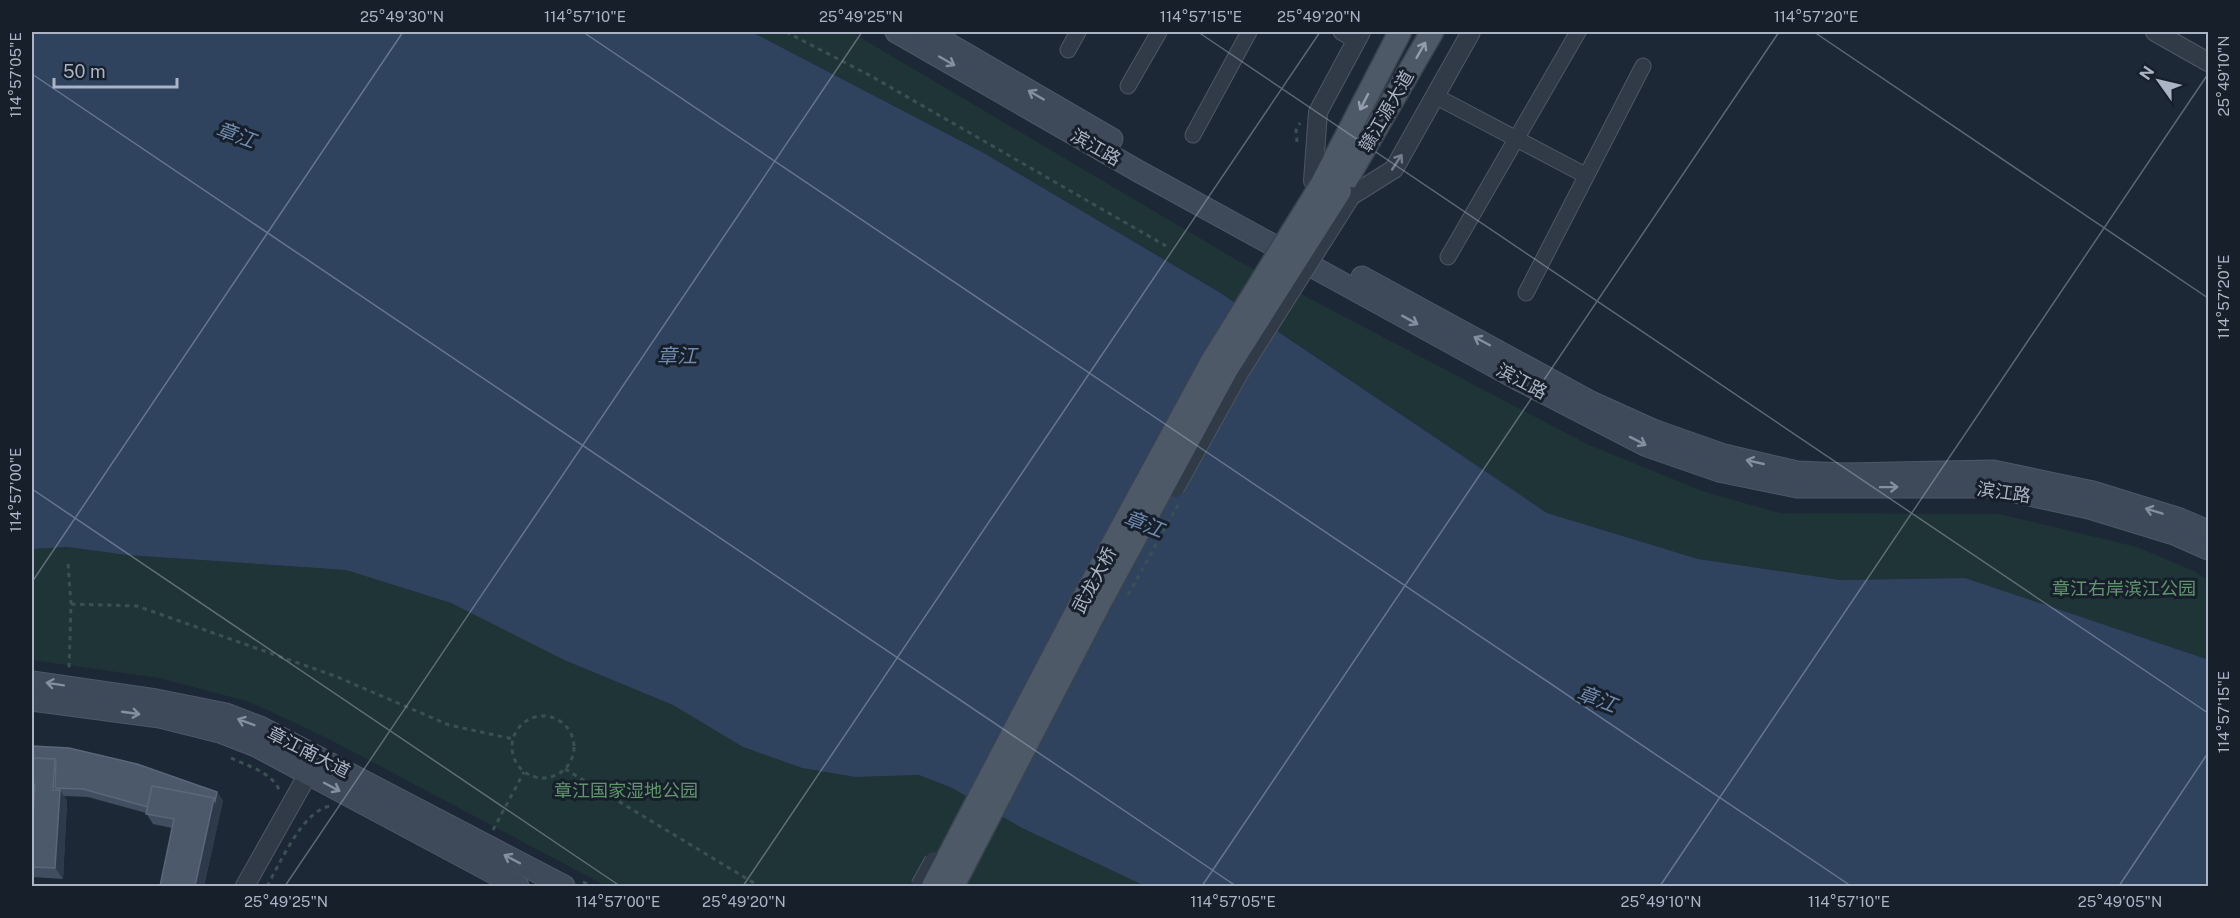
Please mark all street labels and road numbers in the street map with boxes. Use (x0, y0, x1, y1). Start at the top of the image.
street label: 赣江源大道 (1354, 67, 1418, 155)
street label: 滨江路 (1067, 124, 1125, 170)
street label: 滨江路 (1493, 359, 1551, 403)
street label: 滨江路 (1976, 478, 2032, 506)
street label: 武龙大桥 (1068, 543, 1120, 617)
street label: 章江南大道 (264, 722, 354, 782)

